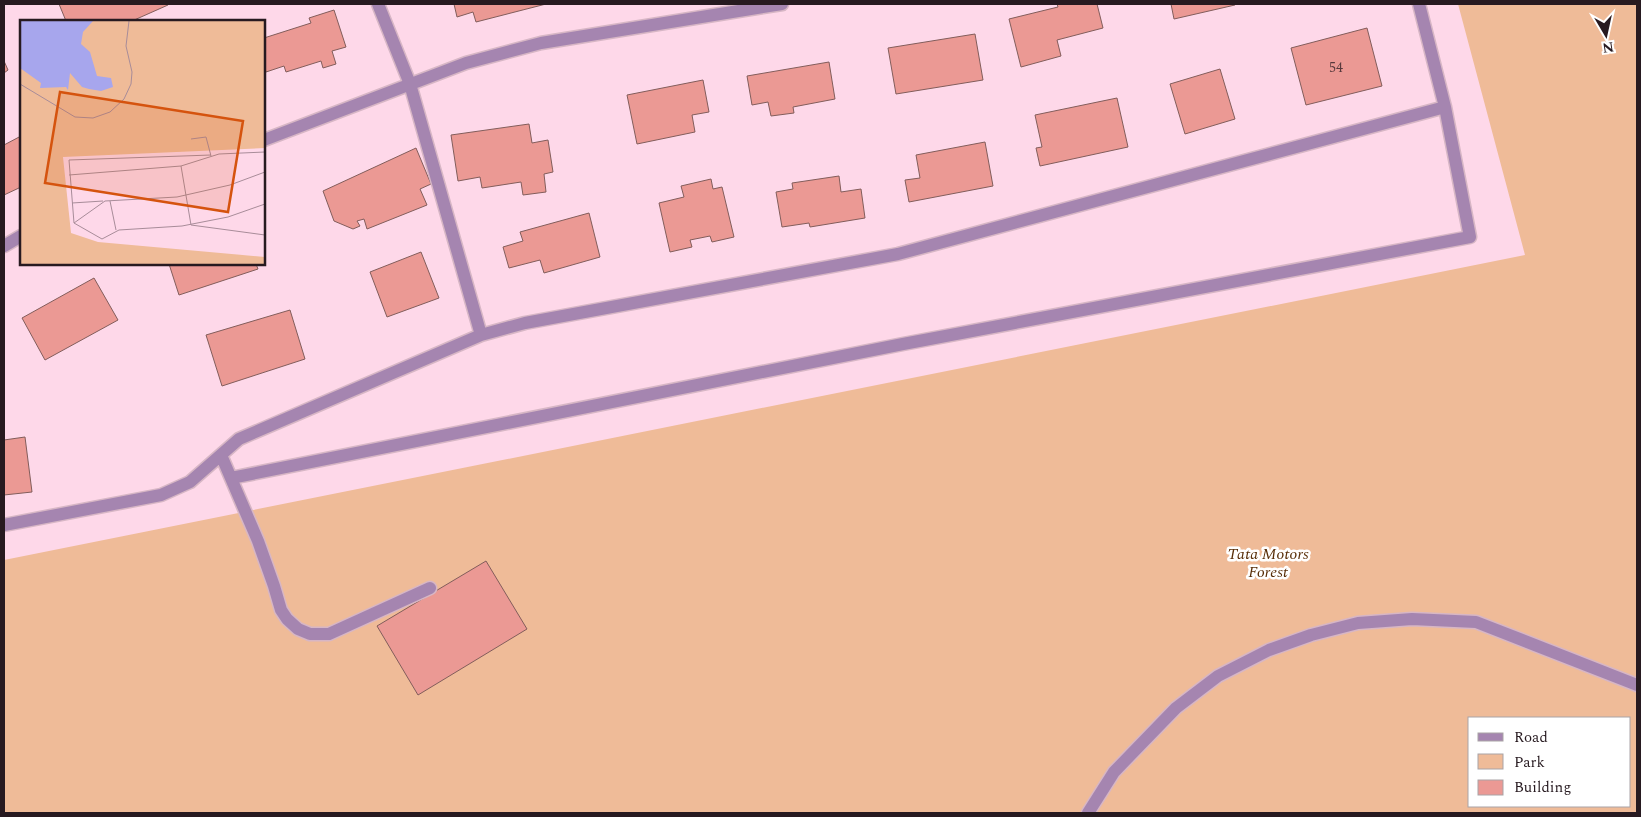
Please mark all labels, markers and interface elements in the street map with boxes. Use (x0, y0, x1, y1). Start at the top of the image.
north arrow (1581, 10, 1631, 60)
inset map (20, 20, 265, 265)
text: N (1601, 36, 1615, 59)
house number: 54 (1329, 57, 1343, 78)
park label: Tata Motors Forest (1227, 542, 1309, 584)
legend (1468, 717, 1631, 807)
text: Road (1514, 726, 1548, 749)
text: Park (1514, 751, 1545, 774)
text: Building (1514, 776, 1571, 799)

